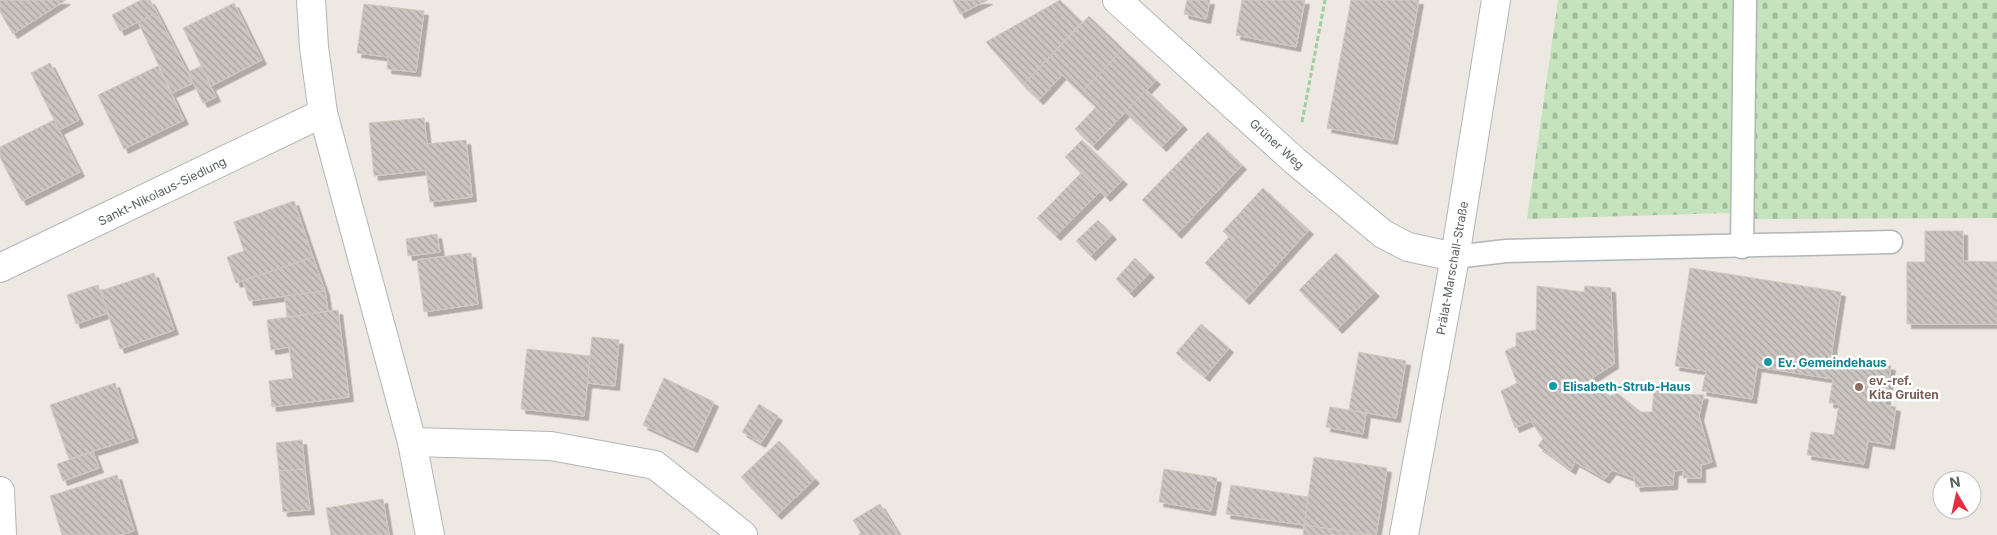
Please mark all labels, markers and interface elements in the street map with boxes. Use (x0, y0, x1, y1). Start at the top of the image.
street label: Grüner Weg (1247, 116, 1307, 172)
street label: Sankt-Nikolaus-Siedlung (95, 153, 229, 229)
street label: Prälat-Marschall-Straße (1433, 200, 1471, 336)
place label: Ev. Gemeindehaus (1778, 355, 1887, 370)
marker: Ev. Gemeindehaus (1762, 356, 1774, 368)
place label: ev.-ref. Kita Gruiten (1869, 373, 1939, 402)
place label: Elisabeth-Strub-Haus (1563, 379, 1691, 394)
marker: Elisabeth-Strub-Haus (1547, 380, 1559, 392)
marker: ev.-ref. Kita Gruiten (1853, 381, 1865, 393)
north arrow (1932, 470, 1982, 520)
text: N (1948, 472, 1961, 491)

